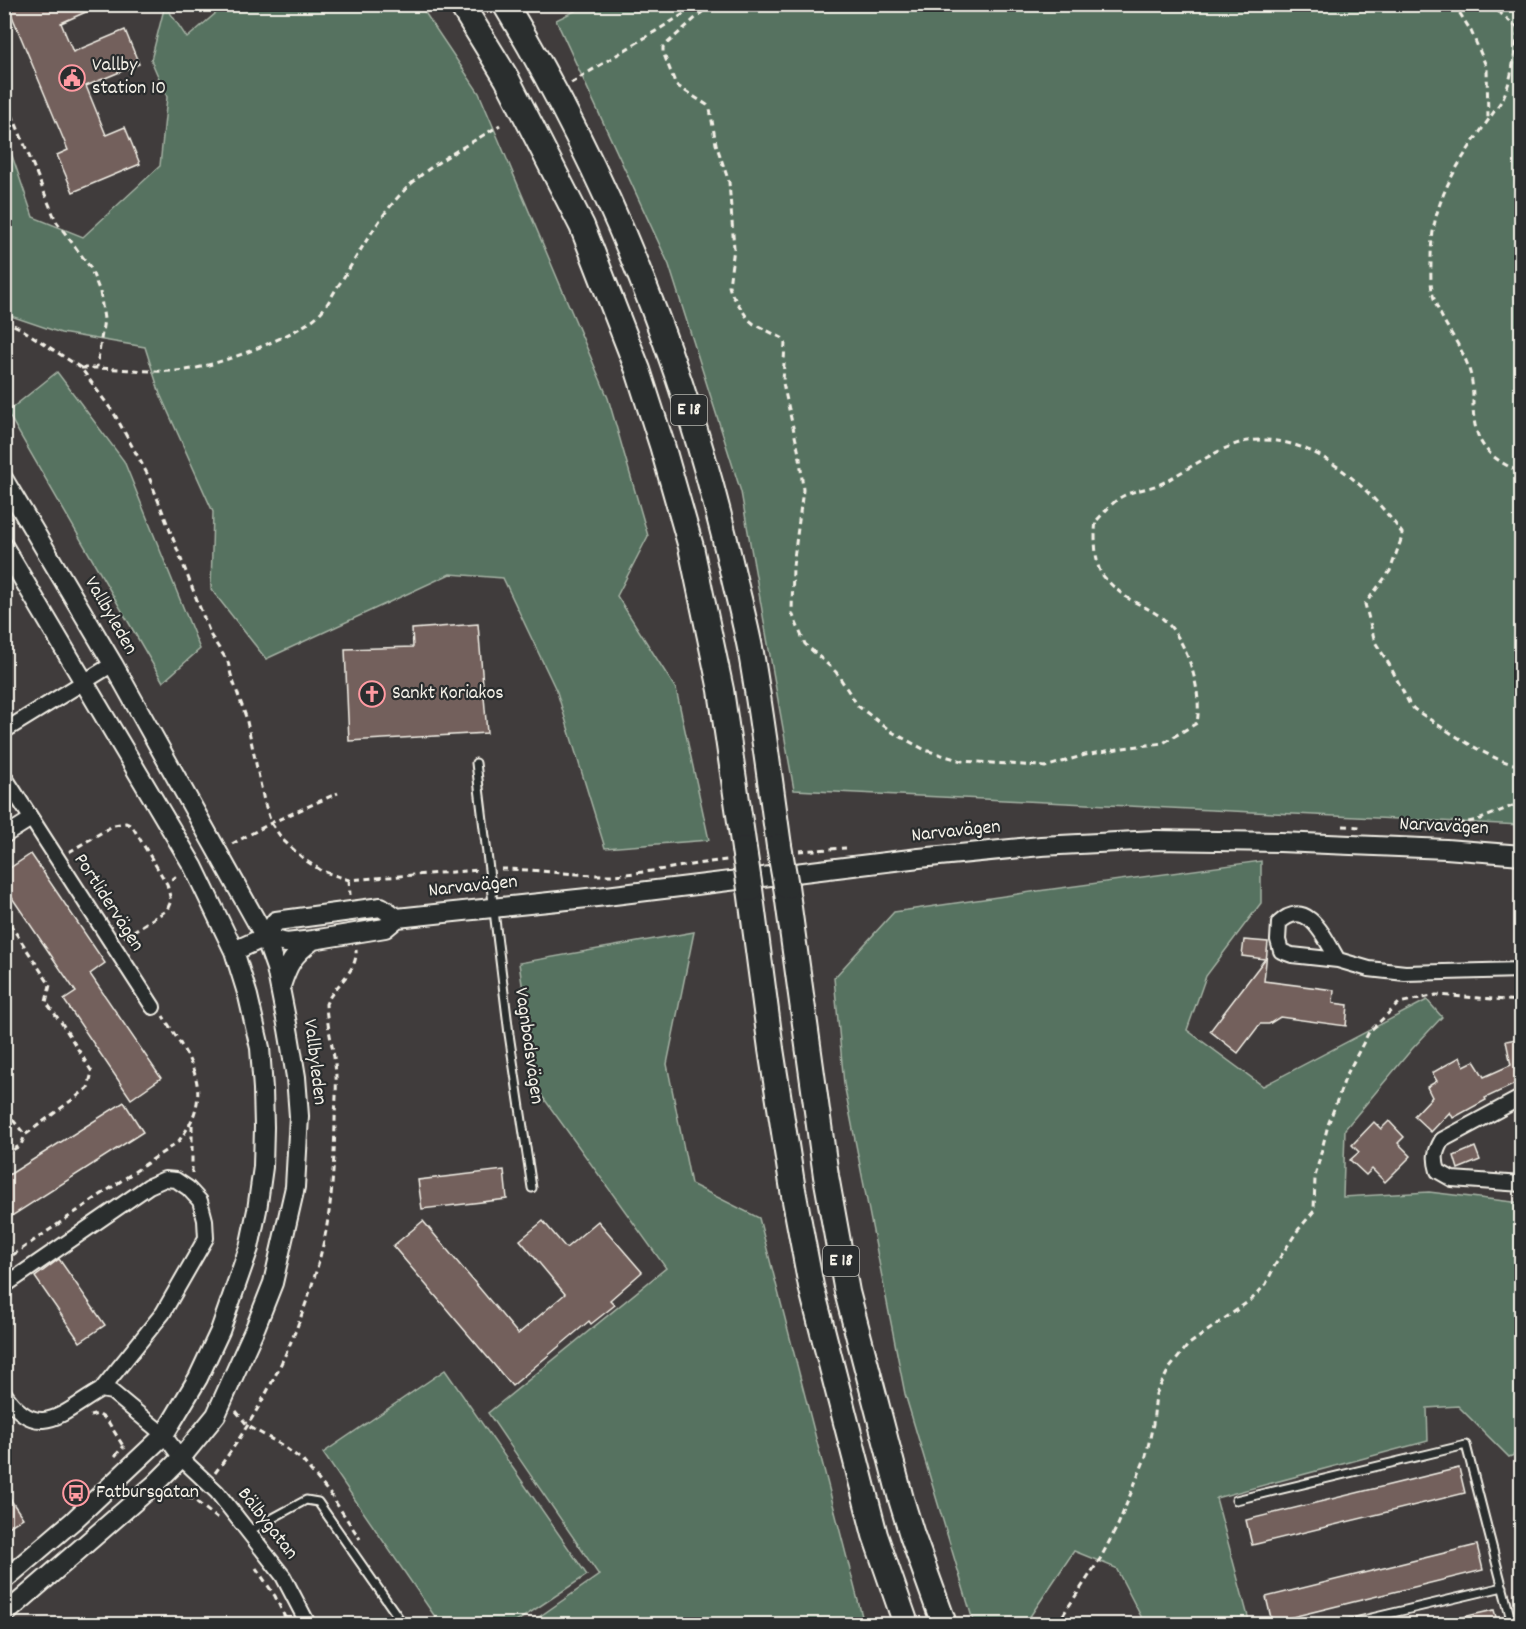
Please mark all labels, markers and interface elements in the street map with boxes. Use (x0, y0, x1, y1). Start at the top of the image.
place label: Vallby station 10 (92, 52, 166, 103)
public building icon: Vallby station 10 (57, 63, 87, 93)
road number: E 18 (671, 395, 707, 425)
street label: Vallbyleden (76, 572, 144, 660)
church icon: Sankt Koriakos (357, 679, 387, 709)
place label: Sankt Koriakos (392, 680, 504, 708)
street label: Narvavägen (1399, 811, 1489, 843)
street label: Narvavägen (910, 813, 1002, 851)
street label: Portlidervägen (66, 848, 150, 958)
street label: Narvavägen (427, 868, 519, 906)
street label: Vagnbodsvägen (506, 986, 550, 1106)
street label: Vallbyleden (295, 1017, 333, 1107)
road number: E 18 (823, 1246, 859, 1276)
bus stop icon: Fatbursgatan (61, 1478, 91, 1508)
place label: Fatbursgatan (96, 1479, 199, 1507)
street label: Bälbygatan (230, 1482, 304, 1566)

